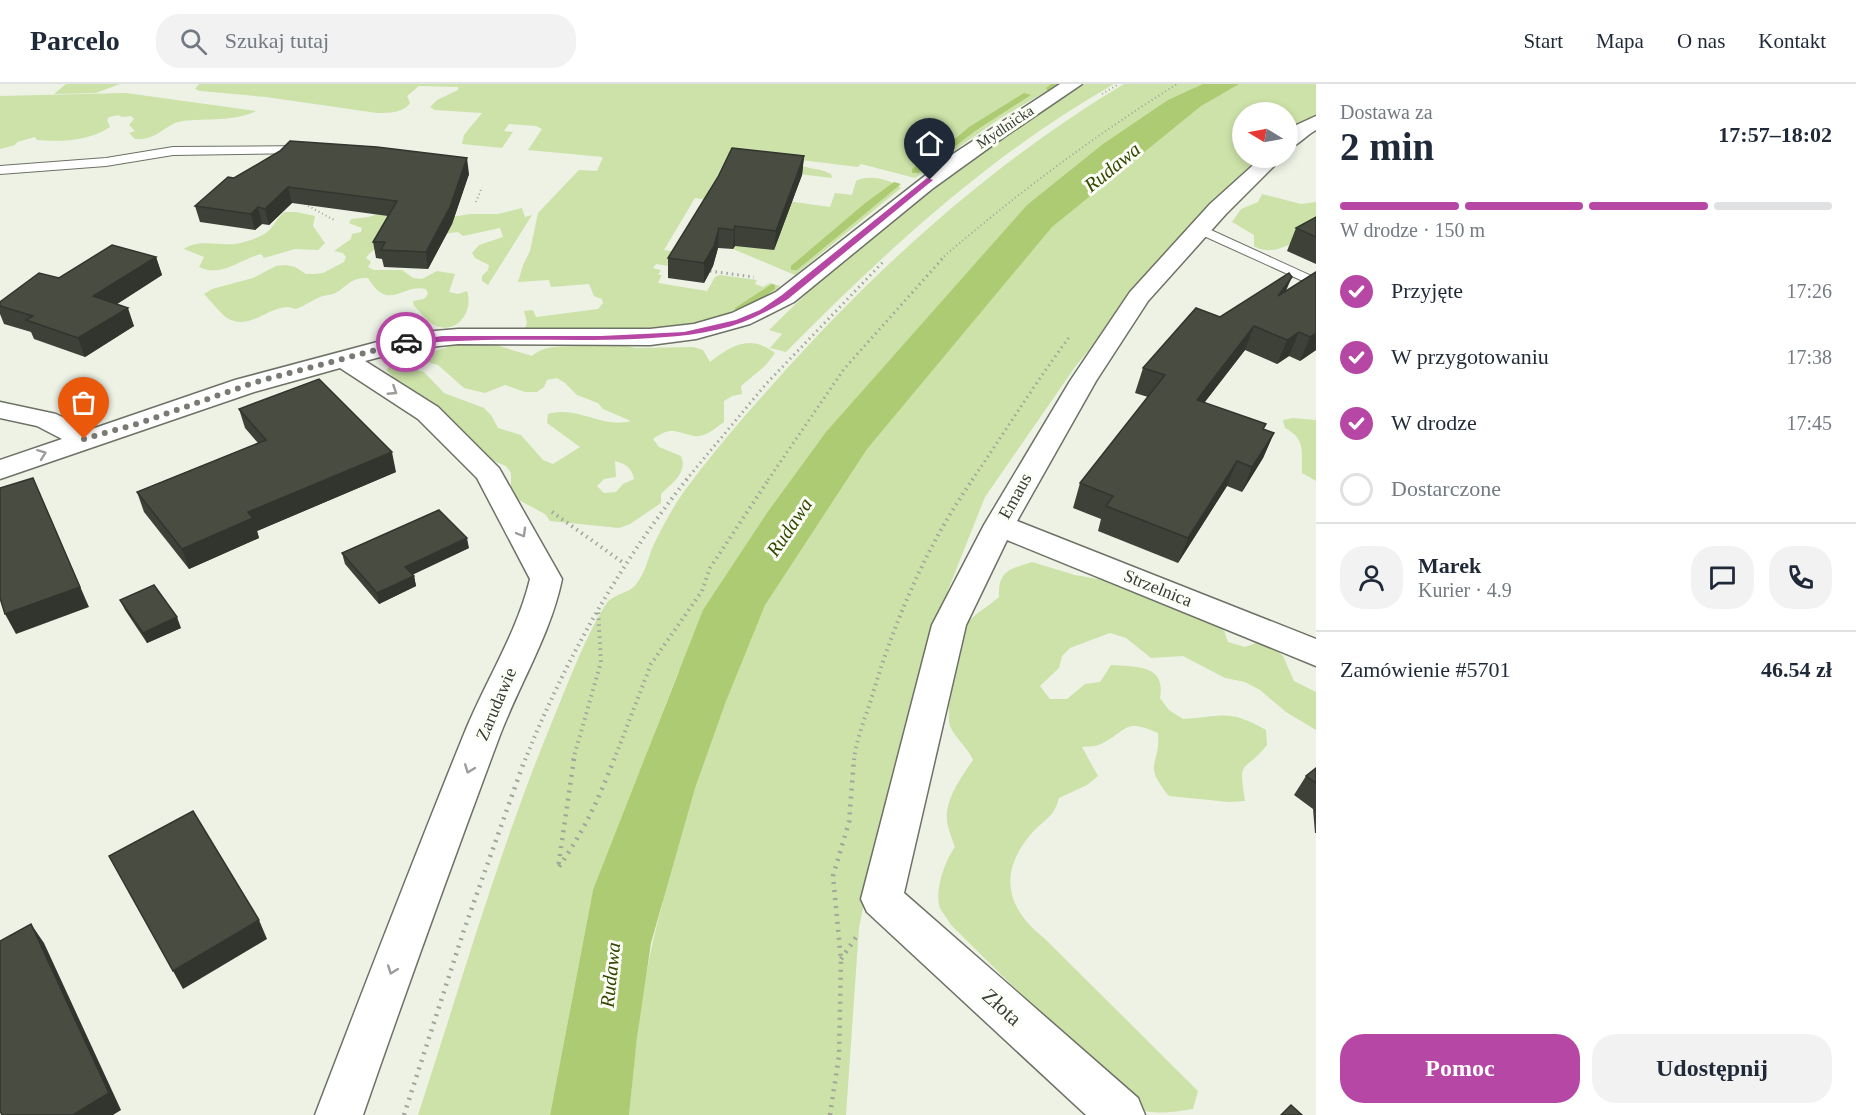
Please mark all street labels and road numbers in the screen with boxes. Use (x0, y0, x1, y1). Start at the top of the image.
street label: Mydlnicka (974, 102, 1037, 152)
street label: Emaus (994, 470, 1036, 522)
street label: Strzelnica (1121, 565, 1195, 611)
street label: Zarudawie (472, 665, 520, 743)
street label: Złota (977, 983, 1027, 1031)

